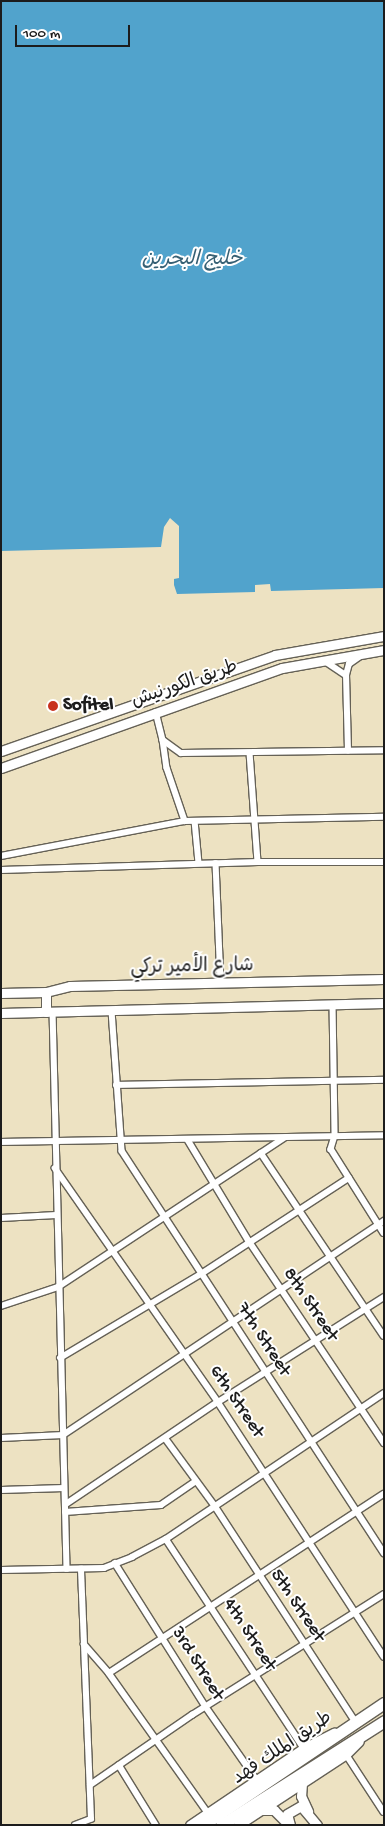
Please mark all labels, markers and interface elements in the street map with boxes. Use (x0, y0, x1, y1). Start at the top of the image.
scale bar (18, 15, 132, 47)
text: 100 m (23, 25, 60, 43)
water label: خليج البحرين (142, 248, 242, 272)
street label: طريق الكورنيش (129, 656, 241, 714)
place label: Sofitel (63, 695, 113, 717)
marker: Sofitel (47, 700, 59, 712)
street label: شارع الأمير تركي (130, 956, 254, 980)
street label: 8th Street (277, 1264, 343, 1346)
street label: 7th Street (231, 1299, 295, 1381)
street label: 6th Street (203, 1361, 269, 1443)
street label: 5th Street (264, 1565, 330, 1647)
street label: 4th Street (217, 1594, 281, 1676)
street label: 3rd Street (165, 1623, 229, 1705)
street label: طريق الملك فهد (229, 1707, 337, 1791)

